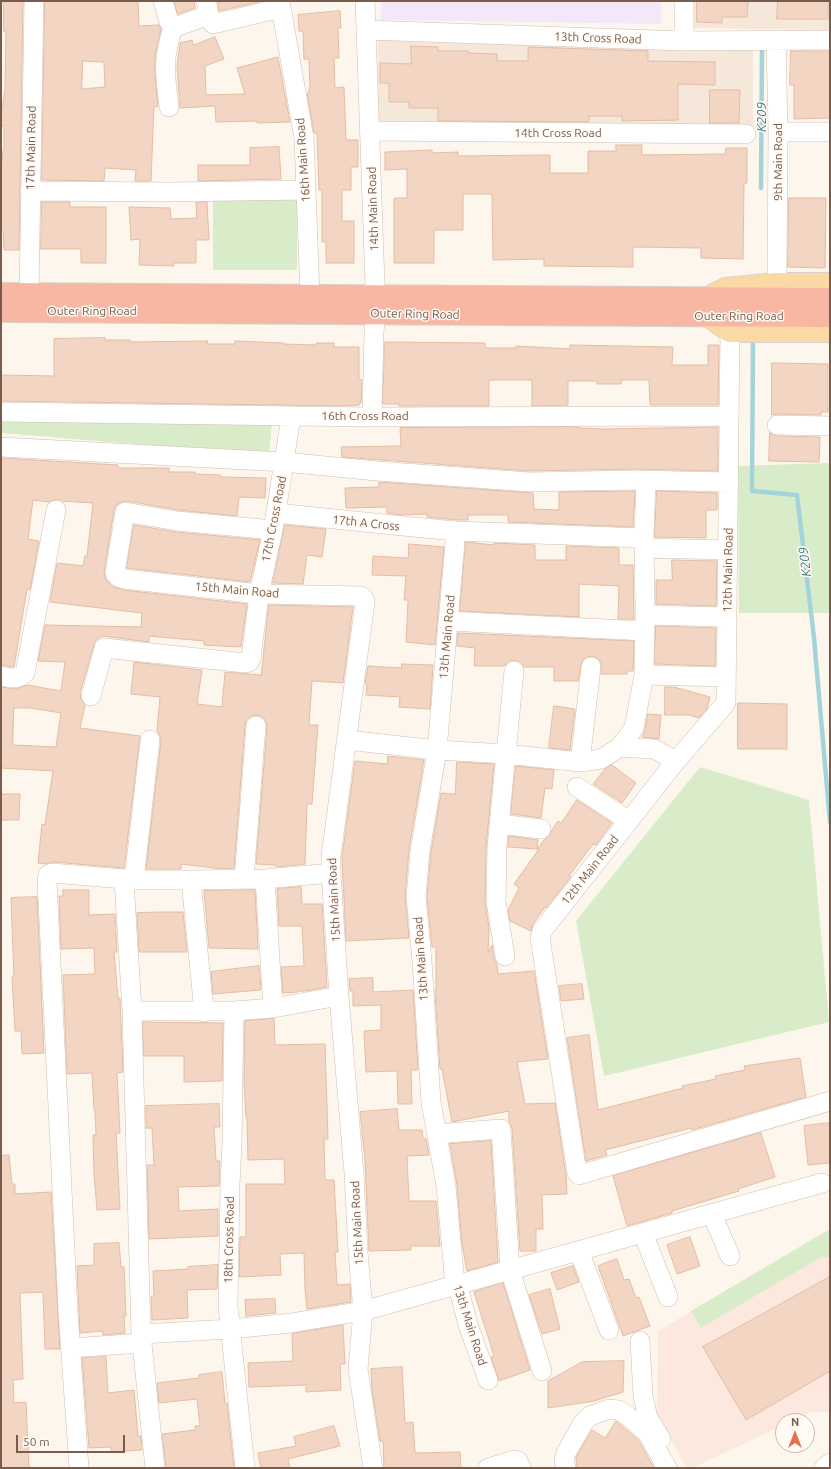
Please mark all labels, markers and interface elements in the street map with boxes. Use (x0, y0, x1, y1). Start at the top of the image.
street label: 13th Cross Road (554, 29, 642, 47)
water label: K209 (754, 102, 770, 132)
street label: 17th Main Road (23, 106, 39, 190)
street label: 16th Main Road (293, 117, 313, 203)
street label: 9th Main Road (771, 123, 785, 201)
street label: 14th Cross Road (514, 126, 602, 140)
street label: 14th Main Road (364, 166, 382, 252)
street label: Outer Ring Road (47, 304, 137, 318)
street label: Outer Ring Road (370, 306, 460, 322)
street label: Outer Ring Road (694, 309, 784, 323)
street label: 16th Cross Road (321, 409, 409, 423)
street label: 17th Cross Road (259, 475, 289, 563)
street label: 17th A Cross (332, 512, 400, 534)
street label: 12th Main Road (720, 528, 736, 612)
water label: K209 (795, 546, 815, 578)
street label: 15th Main Road (194, 579, 280, 601)
street label: 13th Main Road (436, 594, 458, 680)
street label: 12th Main Road (558, 832, 622, 908)
street label: 15th Main Road (325, 857, 343, 943)
street label: 13th Main Road (411, 916, 431, 1002)
street label: 15th Main Road (348, 1180, 366, 1266)
street label: 18th Cross Road (221, 1196, 237, 1284)
street label: 13th Main Road (450, 1283, 490, 1367)
north arrow (775, 1413, 815, 1453)
text: N (791, 1416, 799, 1428)
scale bar (18, 1427, 127, 1453)
text: 50 m (23, 1435, 50, 1448)

